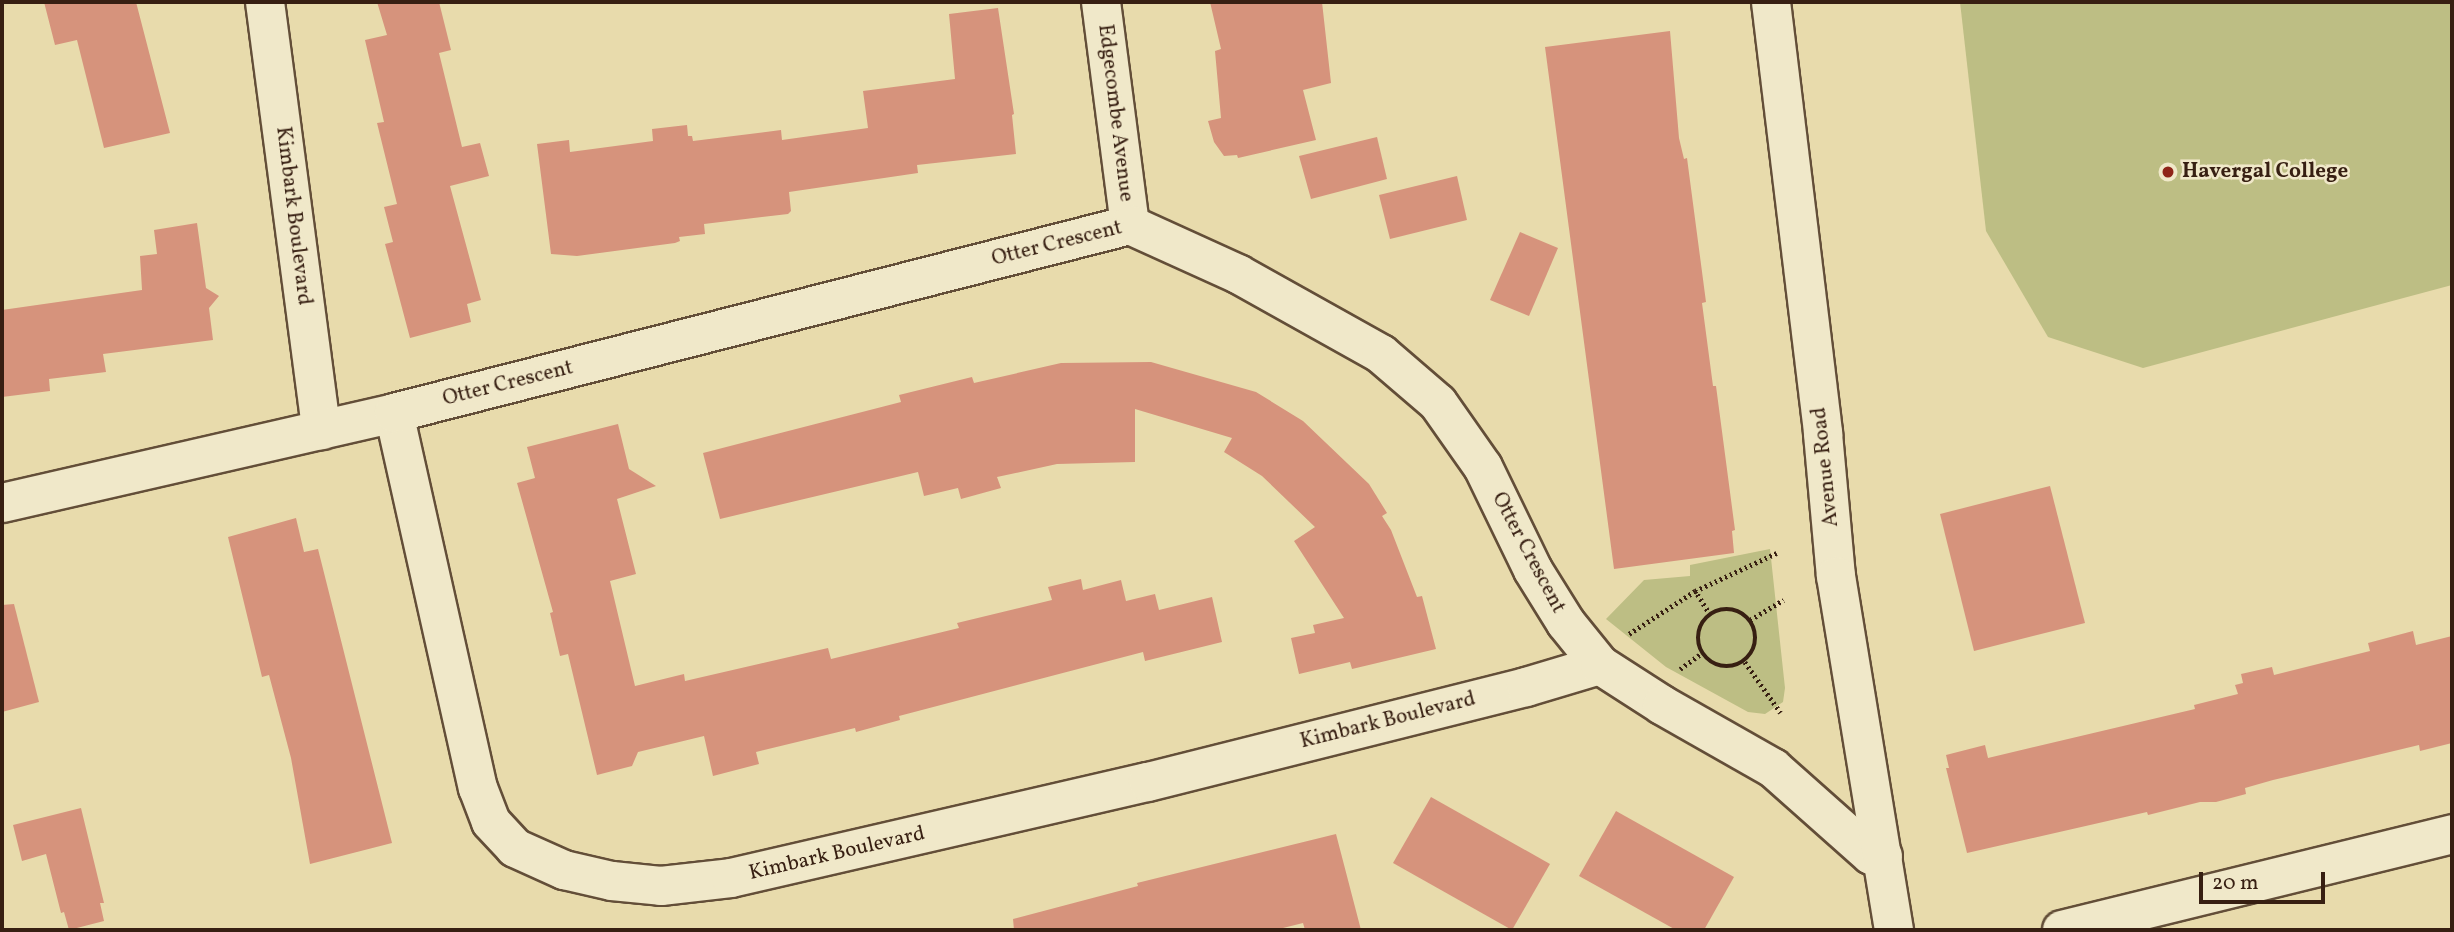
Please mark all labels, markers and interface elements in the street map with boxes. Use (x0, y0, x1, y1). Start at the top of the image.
street label: Edgecombe Avenue (1092, 23, 1138, 203)
street label: Kimbark Boulevard (270, 125, 316, 307)
place label: Havergal College (2182, 159, 2348, 185)
marker: Havergal College (2160, 164, 2176, 180)
street label: Otter Crescent (989, 216, 1125, 272)
street label: Otter Crescent (440, 356, 576, 412)
street label: Avenue Road (1807, 406, 1845, 528)
street label: Otter Crescent (1486, 488, 1570, 618)
street label: Kimbark Boulevard (1298, 687, 1478, 755)
street label: Kimbark Boulevard (747, 821, 927, 887)
scale bar (2202, 858, 2328, 902)
text: 20 m (2212, 869, 2258, 898)

